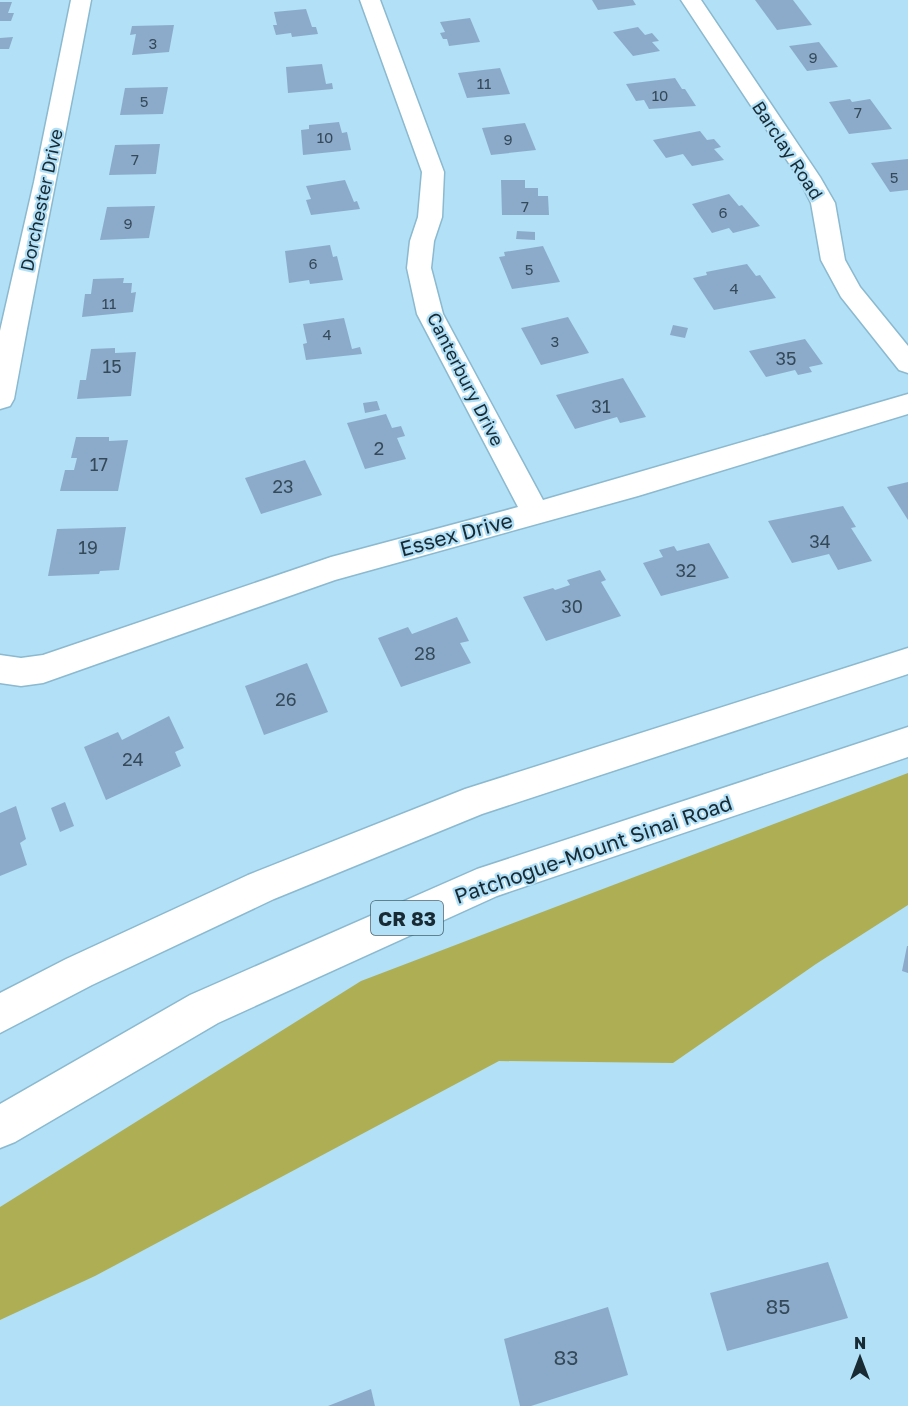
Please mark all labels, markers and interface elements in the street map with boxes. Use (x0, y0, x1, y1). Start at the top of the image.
house number: 3 (149, 34, 157, 52)
house number: 9 (808, 48, 818, 66)
house number: 11 (477, 74, 491, 92)
house number: 10 (652, 86, 668, 104)
house number: 5 (140, 92, 148, 110)
street label: Barclay Road (748, 97, 828, 203)
house number: 7 (854, 103, 862, 121)
street label: Dorchester Drive (15, 127, 67, 273)
house number: 10 (317, 128, 333, 146)
house number: 9 (503, 130, 513, 148)
house number: 7 (131, 150, 139, 168)
house number: 5 (890, 168, 898, 186)
house number: 7 (521, 197, 529, 215)
house number: 6 (718, 203, 728, 221)
house number: 9 (123, 214, 133, 232)
house number: 6 (308, 254, 318, 272)
house number: 5 (525, 260, 533, 278)
house number: 4 (729, 279, 739, 297)
house number: 11 (102, 294, 116, 312)
street label: Canterbury Drive (423, 309, 509, 449)
house number: 4 (322, 325, 332, 343)
house number: 3 (551, 332, 559, 350)
house number: 35 (776, 347, 796, 369)
house number: 15 (102, 355, 122, 377)
house number: 31 (591, 395, 611, 417)
house number: 2 (374, 437, 384, 459)
house number: 17 (90, 453, 108, 475)
house number: 23 (273, 475, 293, 497)
street label: Essex Drive (397, 506, 515, 562)
house number: 34 (809, 530, 831, 552)
house number: 19 (78, 536, 98, 558)
house number: 32 (676, 559, 696, 581)
house number: 30 (561, 595, 583, 617)
house number: 28 (414, 642, 436, 664)
house number: 26 (275, 688, 297, 710)
house number: 24 (122, 748, 144, 770)
street label: Patchogue-Mount Sinai Road (451, 789, 735, 909)
road number: CR 83 (371, 901, 443, 935)
house number: 85 (766, 1293, 791, 1319)
north arrow (830, 1328, 890, 1388)
text: N (854, 1333, 866, 1353)
house number: 83 (553, 1344, 579, 1370)

